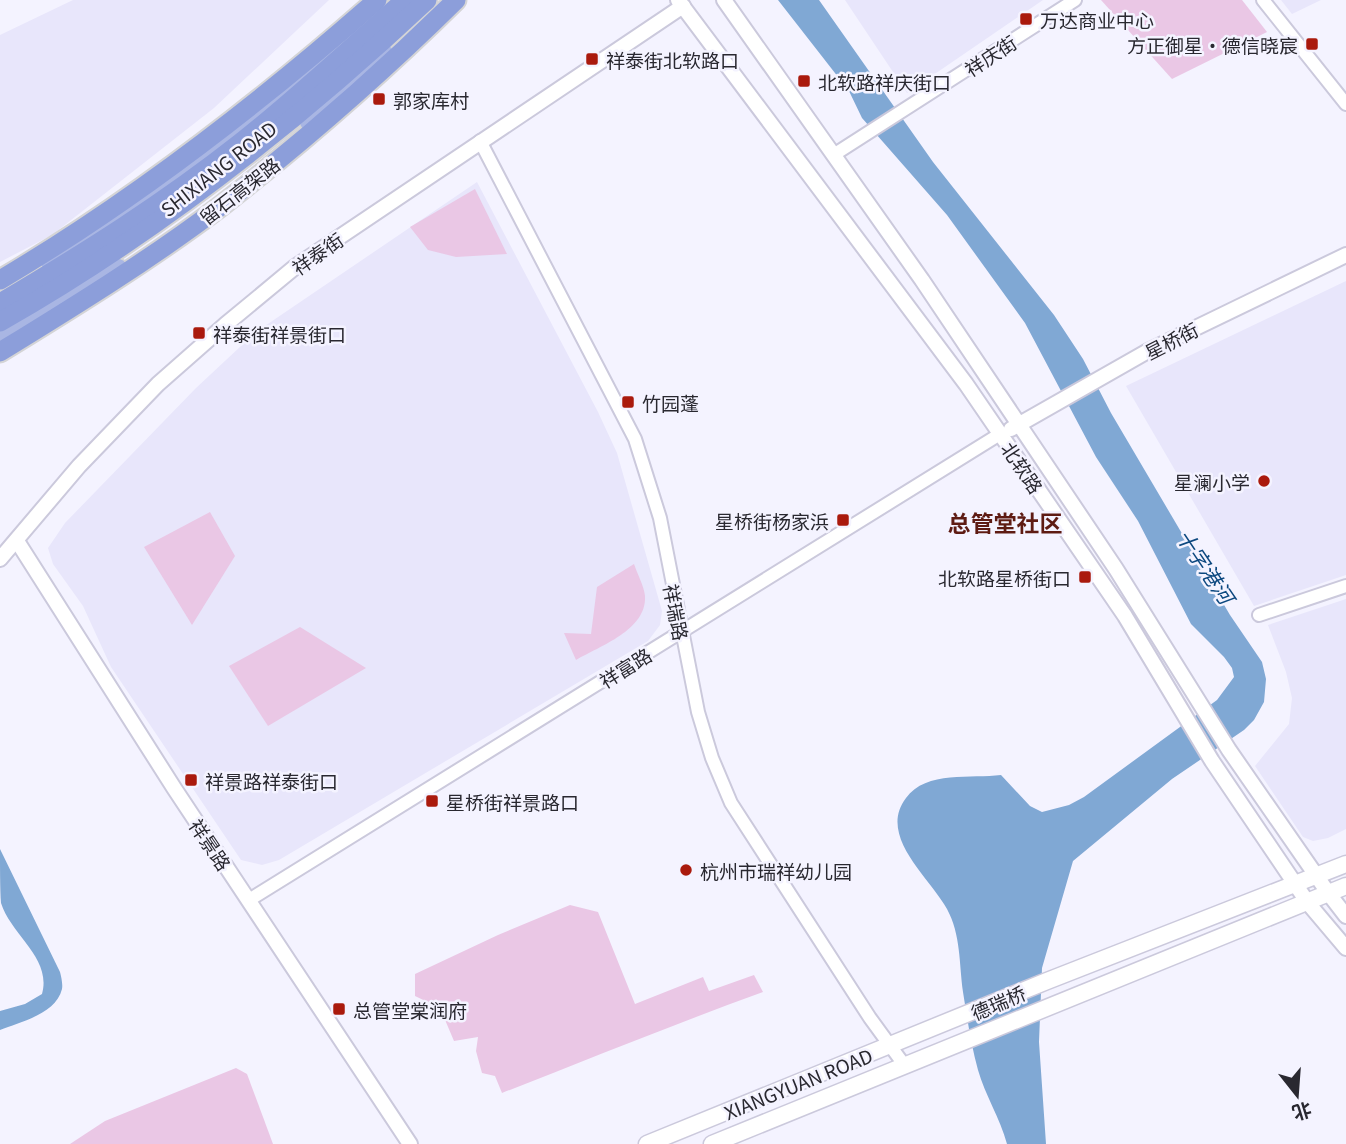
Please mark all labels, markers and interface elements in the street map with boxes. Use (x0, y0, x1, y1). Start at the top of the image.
place label: 万达商业中心 (1040, 6, 1154, 33)
marker: 万达商业中心 (1018, 11, 1034, 27)
street label: 祥庆街 (959, 28, 1021, 82)
place label: 方正御星·德信晓宸 (1127, 31, 1298, 58)
marker: 方正御星·德信晓宸 (1304, 36, 1320, 52)
place label: 祥泰街北软路口 (606, 46, 739, 73)
marker: 祥泰街北软路口 (584, 51, 600, 67)
place label: 北软路祥庆街口 (818, 68, 951, 95)
marker: 北软路祥庆街口 (796, 73, 812, 89)
place label: 郭家库村 (393, 86, 469, 113)
marker: 郭家库村 (371, 91, 387, 107)
street label: SHIXIANG ROAD (154, 114, 282, 222)
street label: 留石高架路 (193, 150, 285, 230)
street label: 祥泰街 (286, 226, 348, 280)
street label: 星桥街 (1139, 315, 1203, 365)
place label: 祥泰街祥景街口 (213, 320, 346, 347)
marker: 祥泰街祥景街口 (191, 325, 207, 341)
place label: 竹园蓬 (642, 389, 699, 416)
marker: 竹园蓬 (620, 394, 636, 410)
street label: 北软路 (996, 436, 1050, 498)
place label: 星澜小学 (1174, 468, 1250, 495)
marker: 星澜小学 (1256, 473, 1272, 489)
district label: 总管堂社区 (948, 505, 1063, 539)
place label: 星桥街杨家浜 (715, 507, 829, 534)
marker: 星桥街杨家浜 (835, 512, 851, 528)
water label: 十字港河 (1170, 523, 1244, 613)
place label: 北软路星桥街口 (938, 564, 1071, 591)
marker: 北软路星桥街口 (1077, 569, 1093, 585)
street label: 祥瑞路 (658, 581, 696, 643)
street label: 祥富路 (594, 640, 656, 694)
place label: 祥景路祥泰街口 (205, 767, 338, 794)
marker: 祥景路祥泰街口 (183, 772, 199, 788)
place label: 星桥街祥景路口 (446, 788, 579, 815)
marker: 星桥街祥景路口 (424, 793, 440, 809)
street label: 祥景路 (184, 813, 238, 875)
place label: 杭州市瑞祥幼儿园 (700, 857, 852, 884)
marker: 杭州市瑞祥幼儿园 (678, 862, 694, 878)
street label: 德瑞桥 (966, 978, 1030, 1026)
place label: 总管堂棠润府 (353, 996, 467, 1023)
marker: 总管堂棠润府 (331, 1001, 347, 1017)
street label: XIANGYUAN ROAD (720, 1041, 876, 1125)
north arrow (1262, 1060, 1332, 1130)
text: 北 (1289, 1097, 1315, 1128)

